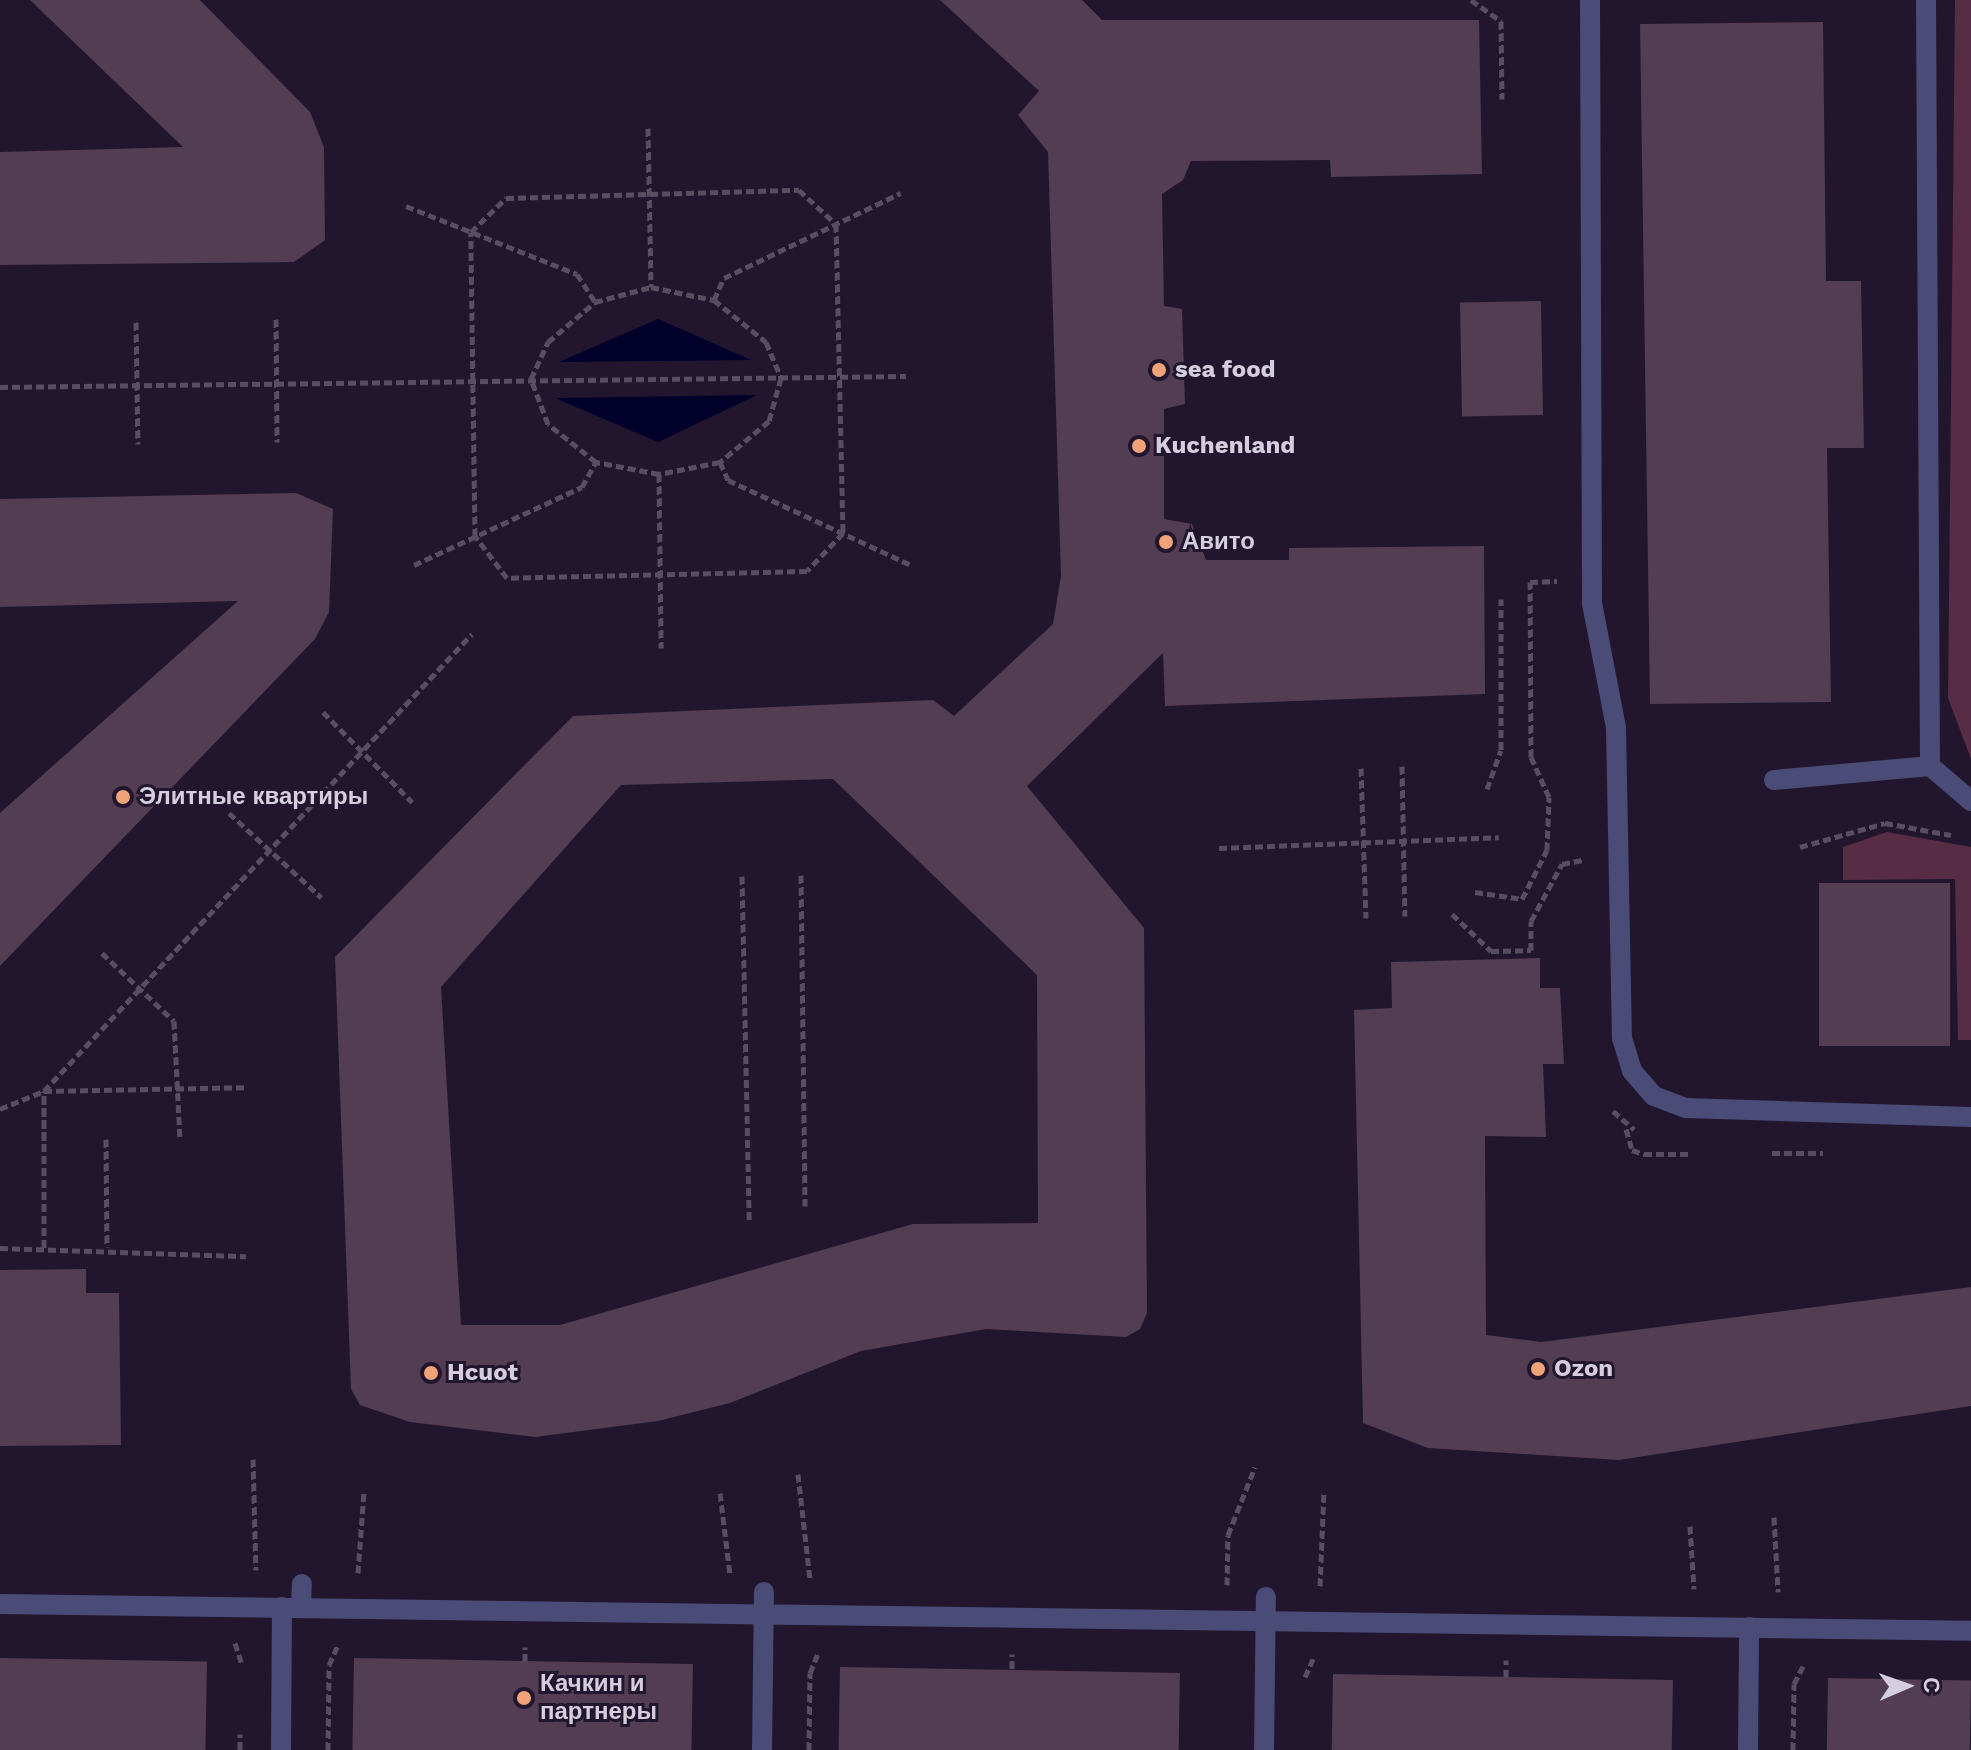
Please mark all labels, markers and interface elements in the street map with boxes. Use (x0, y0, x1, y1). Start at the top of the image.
place label: sea food (1175, 356, 1276, 384)
marker: sea food (1150, 361, 1168, 379)
place label: Kuchenland (1155, 432, 1295, 460)
marker: Kuchenland (1130, 437, 1148, 455)
place label: Авито (1182, 528, 1255, 556)
marker: Авито (1157, 533, 1175, 551)
place label: Элитные квартиры (139, 783, 368, 811)
marker: Элитные квартиры (114, 788, 132, 806)
place label: Ozon (1554, 1355, 1613, 1383)
place label: Hcuot (447, 1359, 518, 1387)
marker: Ozon (1529, 1360, 1547, 1378)
marker: Hcuot (422, 1364, 440, 1382)
north arrow (1867, 1646, 1947, 1726)
place label: Качкин и партнеры (540, 1670, 657, 1726)
text: С (1919, 1677, 1944, 1694)
marker: Качкин и партнеры (515, 1689, 533, 1707)

